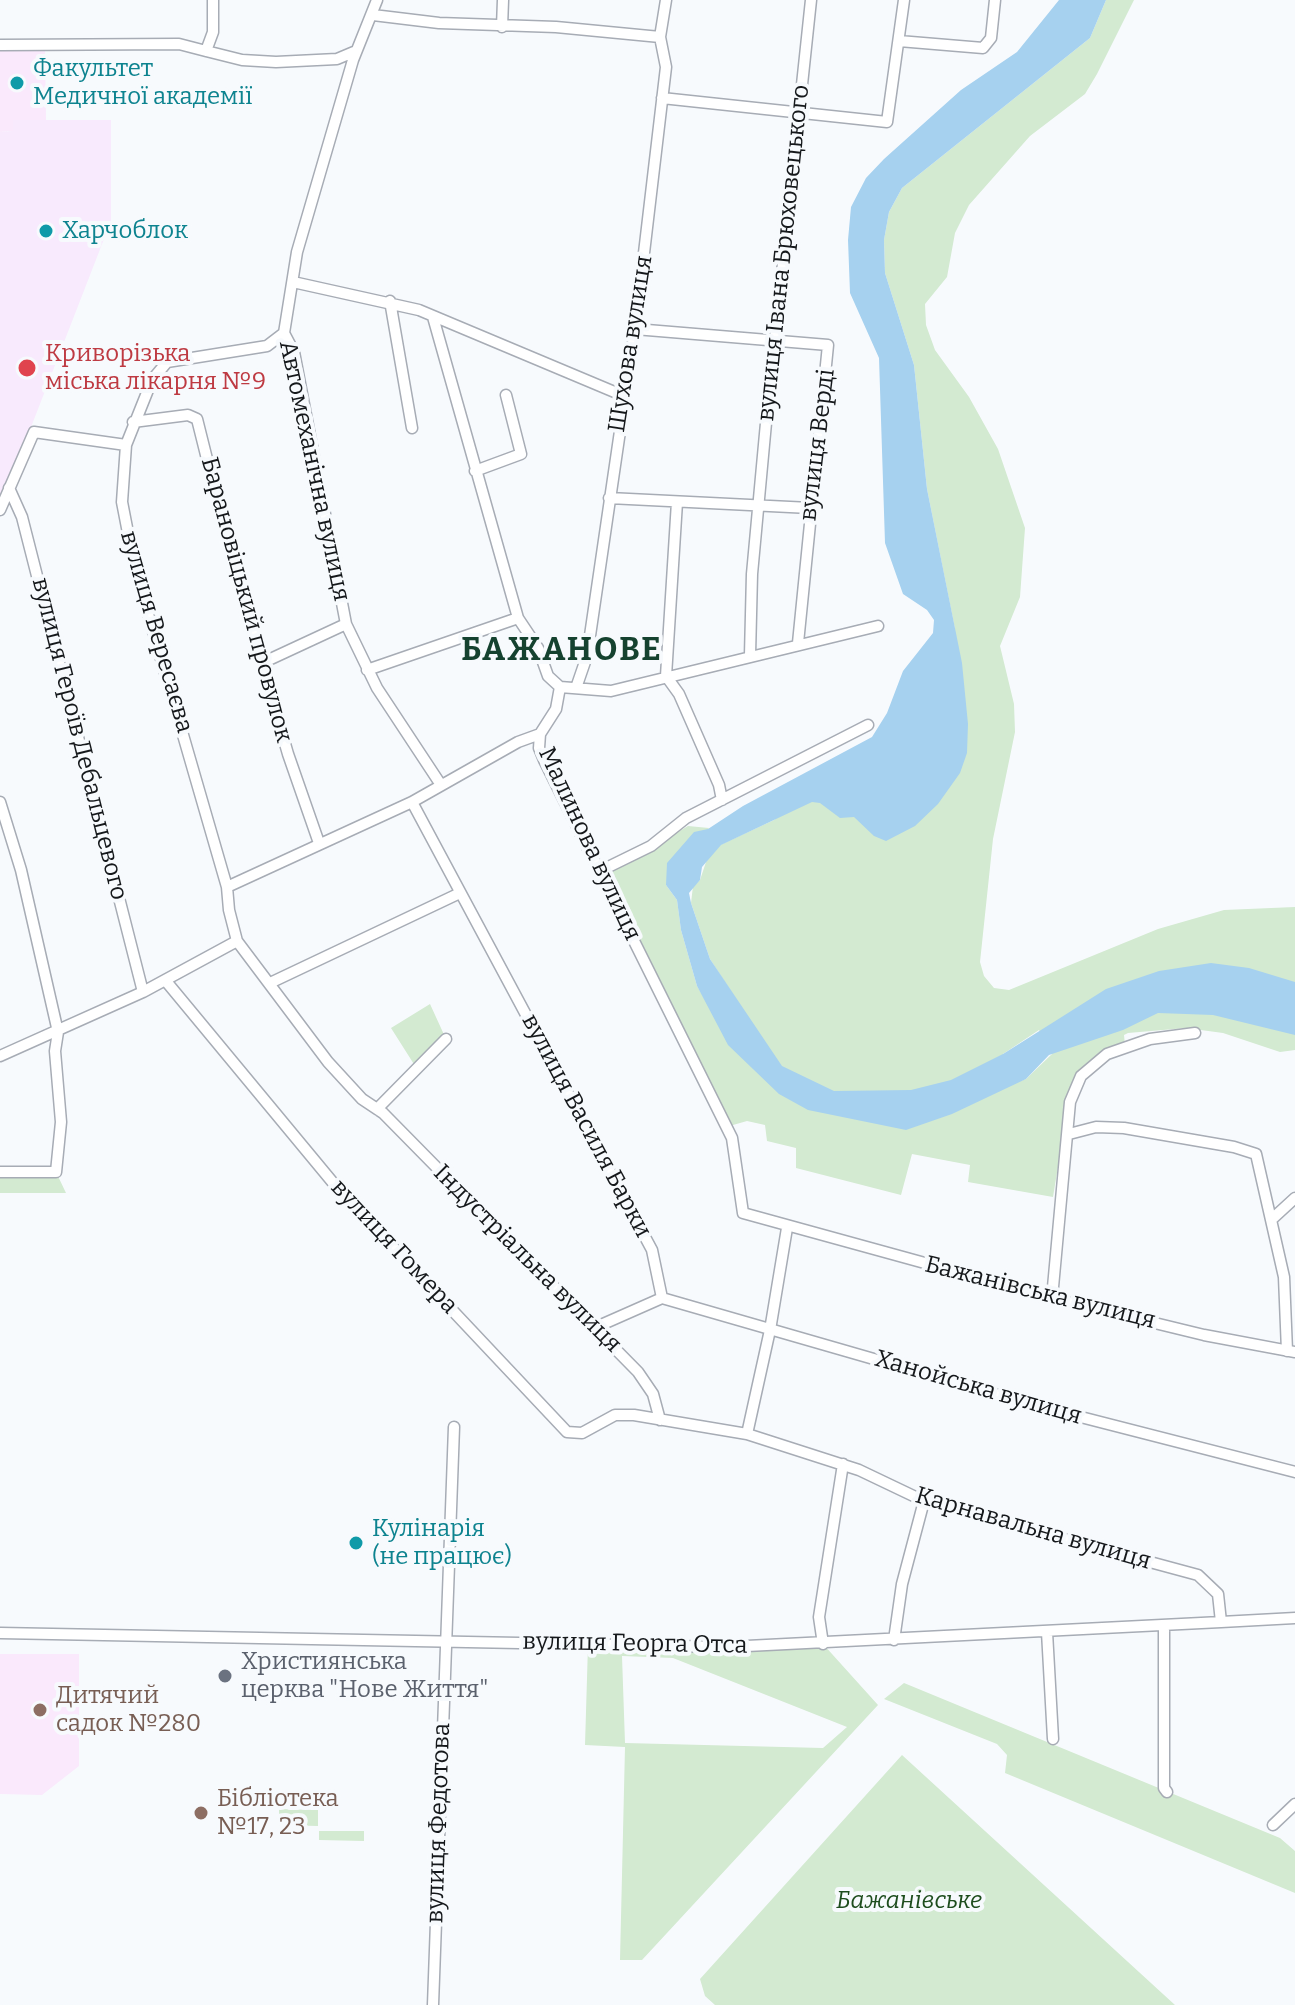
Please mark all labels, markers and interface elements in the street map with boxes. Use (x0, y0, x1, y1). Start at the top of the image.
place label: Факультет Медичної академії (33, 55, 252, 111)
marker: Факультет Медичної академії (8, 74, 26, 92)
street label: вулиця Івана Брюховецького (752, 83, 816, 423)
place label: Харчоблок (62, 217, 188, 245)
marker: Харчоблок (37, 222, 55, 240)
street label: Шухова вулиця (603, 254, 659, 434)
street label: Автомеханічна вулиця (272, 338, 356, 604)
place label: Криворізька міська лікарня №9 (45, 340, 266, 396)
marker: Криворізька міська лікарня №9 (16, 357, 38, 379)
street label: вулиця Верді (794, 367, 842, 523)
street label: Барановіцький провулок (194, 454, 298, 746)
street label: вулиця Вересаєва (113, 528, 199, 736)
street label: вулиця Героїв Дебальцевого (25, 575, 133, 903)
district label: БАЖАНОВЕ (461, 632, 663, 670)
street label: Малинова вулиця (532, 743, 646, 945)
street label: вулиця Василя Барки (515, 1009, 657, 1243)
street label: Індустріальна вулиця (427, 1159, 627, 1359)
street label: вулиця Гомера (324, 1174, 464, 1320)
street label: Бажанівська вулиця (922, 1250, 1158, 1336)
street label: Ханойська вулиця (871, 1345, 1085, 1431)
street label: Карнавальна вулиця (912, 1482, 1154, 1576)
place label: Кулінарія (не працює) (372, 1515, 512, 1571)
marker: Кулінарія (не працює) (347, 1534, 365, 1552)
street label: вулиця Георга Отса (522, 1628, 748, 1660)
place label: Християнська церква "Нове Життя" (241, 1648, 488, 1704)
marker: Християнська церква "Нове Життя" (216, 1667, 234, 1685)
place label: Дитячий садок №280 (56, 1682, 201, 1738)
marker: Дитячий садок №280 (31, 1701, 49, 1719)
street label: вулиця Федотова (421, 1722, 457, 1924)
place label: Бібліотека №17, 23 (217, 1785, 339, 1841)
marker: Бібліотека №17, 23 (192, 1804, 210, 1822)
park label: Бажанівське (836, 1887, 982, 1915)

